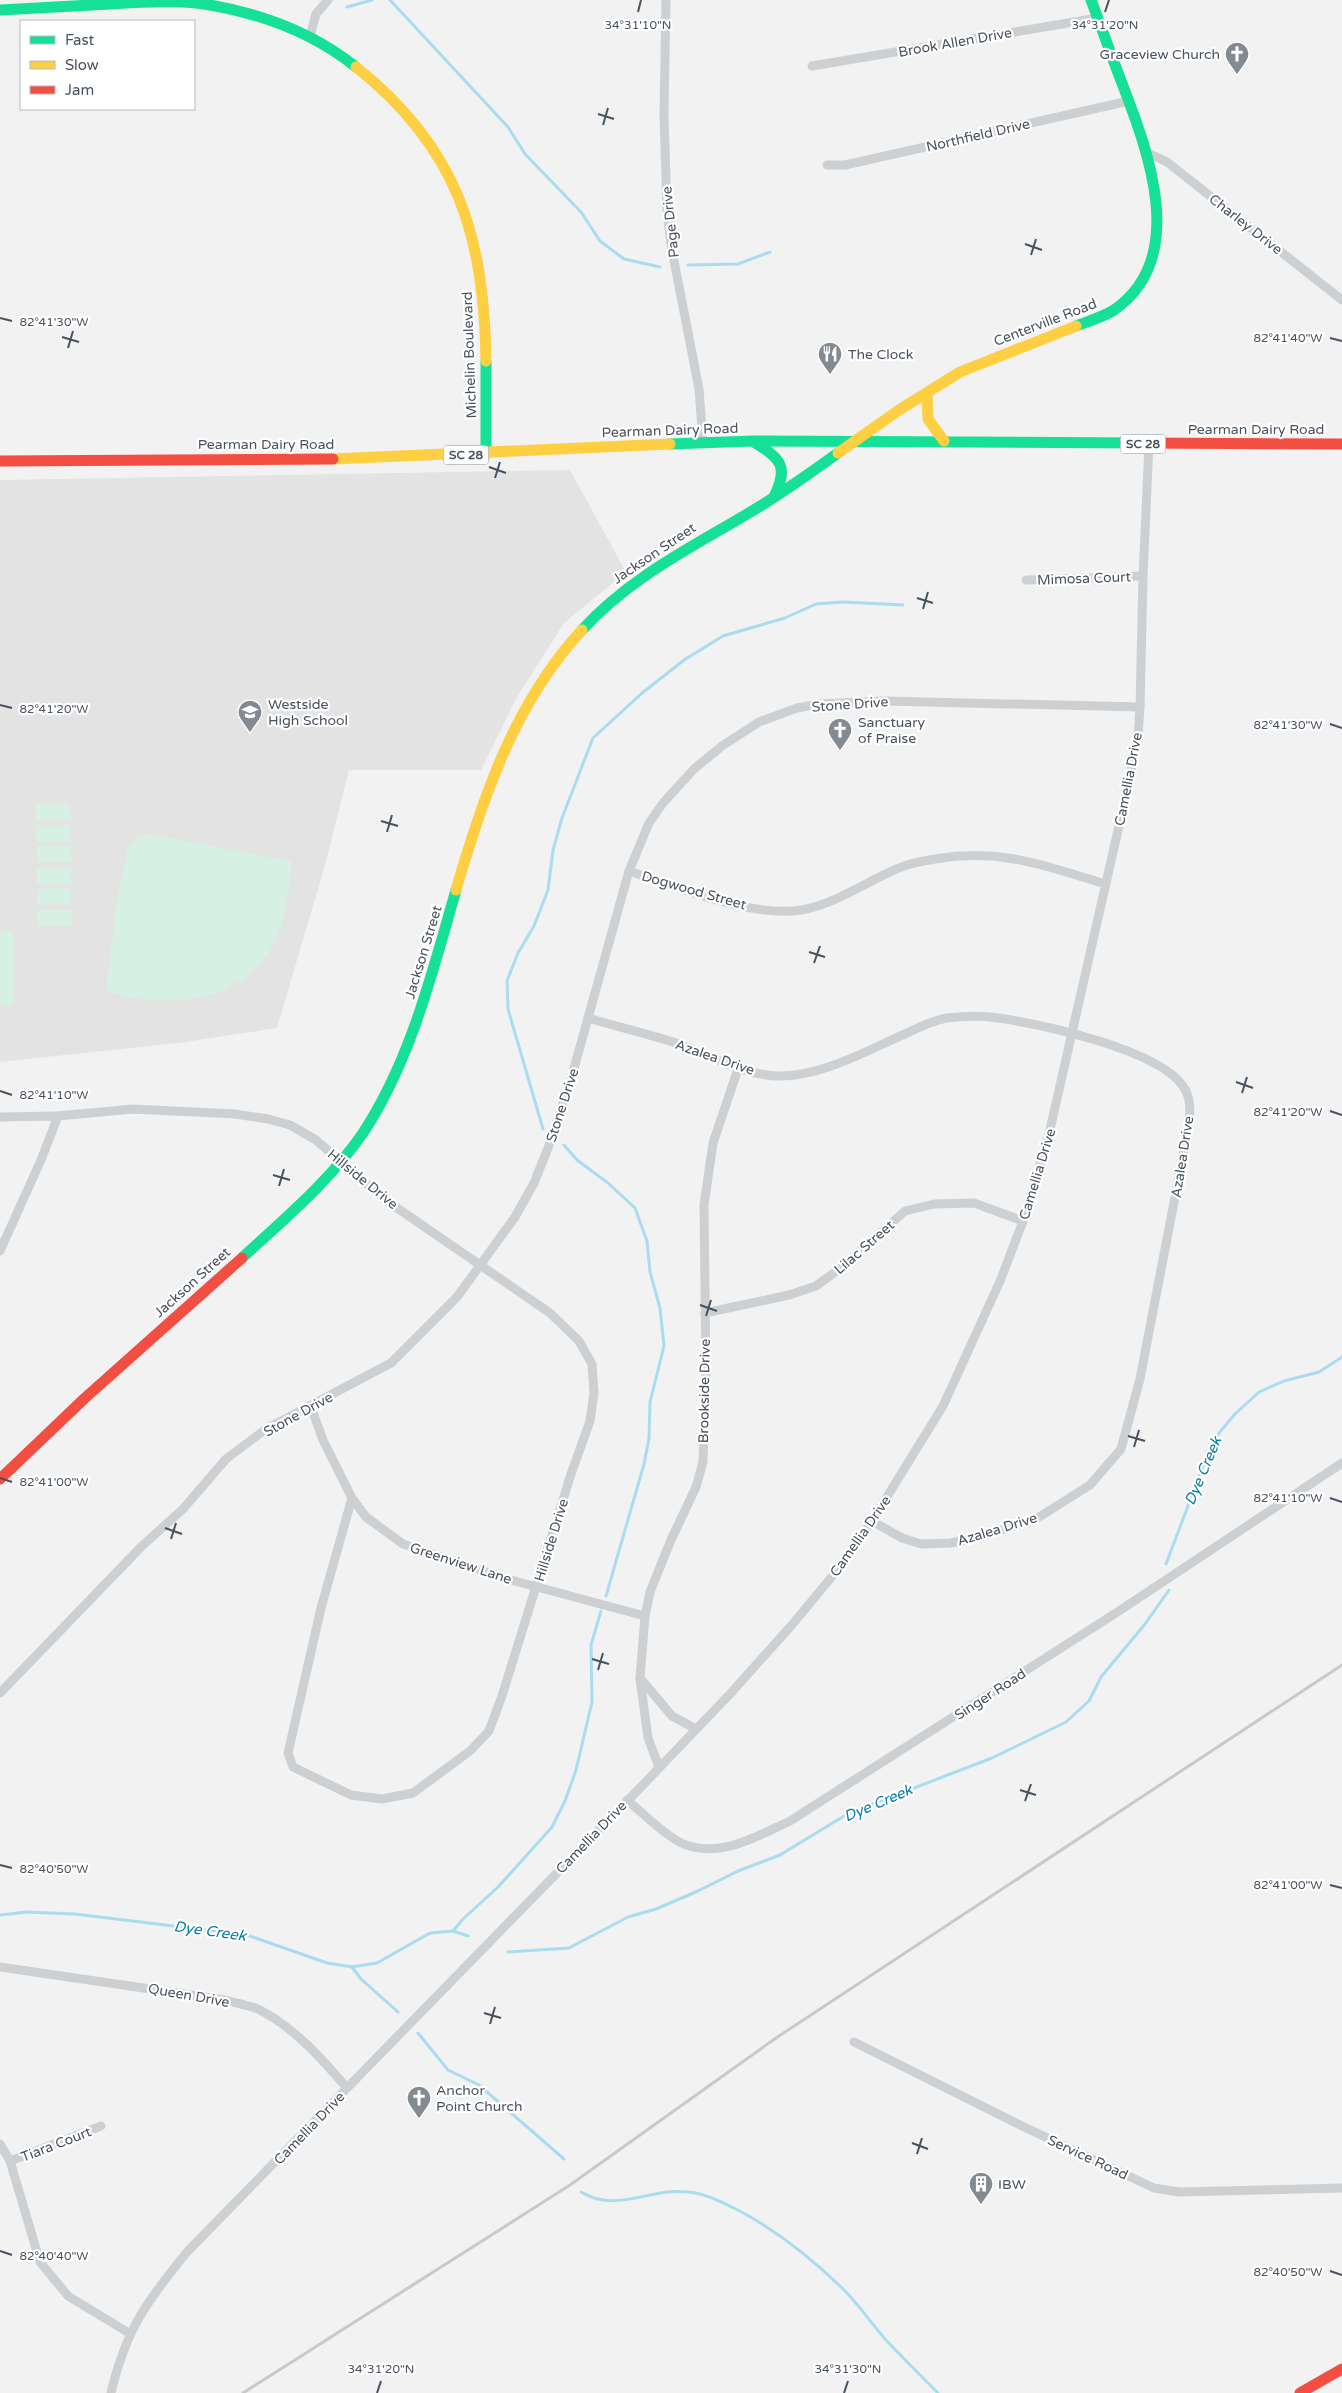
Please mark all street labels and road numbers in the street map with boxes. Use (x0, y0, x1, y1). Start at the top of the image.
street label: Brook Allen Drive (897, 24, 1013, 61)
street label: Northfield Drive (925, 115, 1032, 156)
street label: Page Drive (658, 185, 683, 259)
street label: Charley Drive (1206, 190, 1286, 258)
street label: Michelin Boulevard (459, 291, 480, 419)
street label: Centerville Road (991, 295, 1099, 350)
street label: Pearman Dairy Road (601, 420, 739, 441)
street label: Pearman Dairy Road (1188, 421, 1324, 438)
road number: SC 28 (1120, 434, 1166, 454)
street label: Pearman Dairy Road (198, 436, 334, 453)
road number: SC 28 (444, 446, 488, 464)
street label: Jackson Street (609, 519, 700, 588)
street label: Mimosa Court (1037, 568, 1132, 589)
street label: Stone Drive (811, 693, 889, 716)
street label: Camellia Drive (1111, 731, 1146, 827)
street label: Dogwood Street (640, 867, 749, 914)
street label: Jackson Street (401, 903, 446, 1001)
street label: Azalea Drive (673, 1036, 757, 1079)
street label: Stone Drive (543, 1066, 582, 1144)
street label: Azalea Drive (1168, 1115, 1197, 1199)
street label: Camellia Drive (1015, 1126, 1059, 1222)
street label: Hillside Drive (324, 1146, 401, 1213)
street label: Lilac Street (831, 1216, 898, 1278)
street label: Jackson Street (151, 1243, 234, 1321)
street label: Brookside Drive (695, 1339, 714, 1443)
street label: Stone Drive (261, 1388, 336, 1440)
street label: Camellia Drive (826, 1493, 895, 1580)
street label: Hillside Drive (531, 1496, 572, 1584)
street label: Azalea Drive (955, 1509, 1039, 1550)
street label: Greenview Lane (408, 1539, 514, 1588)
street label: Singer Road (951, 1665, 1029, 1724)
street label: Camellia Drive (552, 1797, 630, 1877)
street label: Queen Drive (147, 1980, 231, 2011)
street label: Camellia Drive (270, 2088, 348, 2168)
street label: Tiara Court (19, 2123, 94, 2166)
street label: Service Road (1045, 2131, 1131, 2184)

